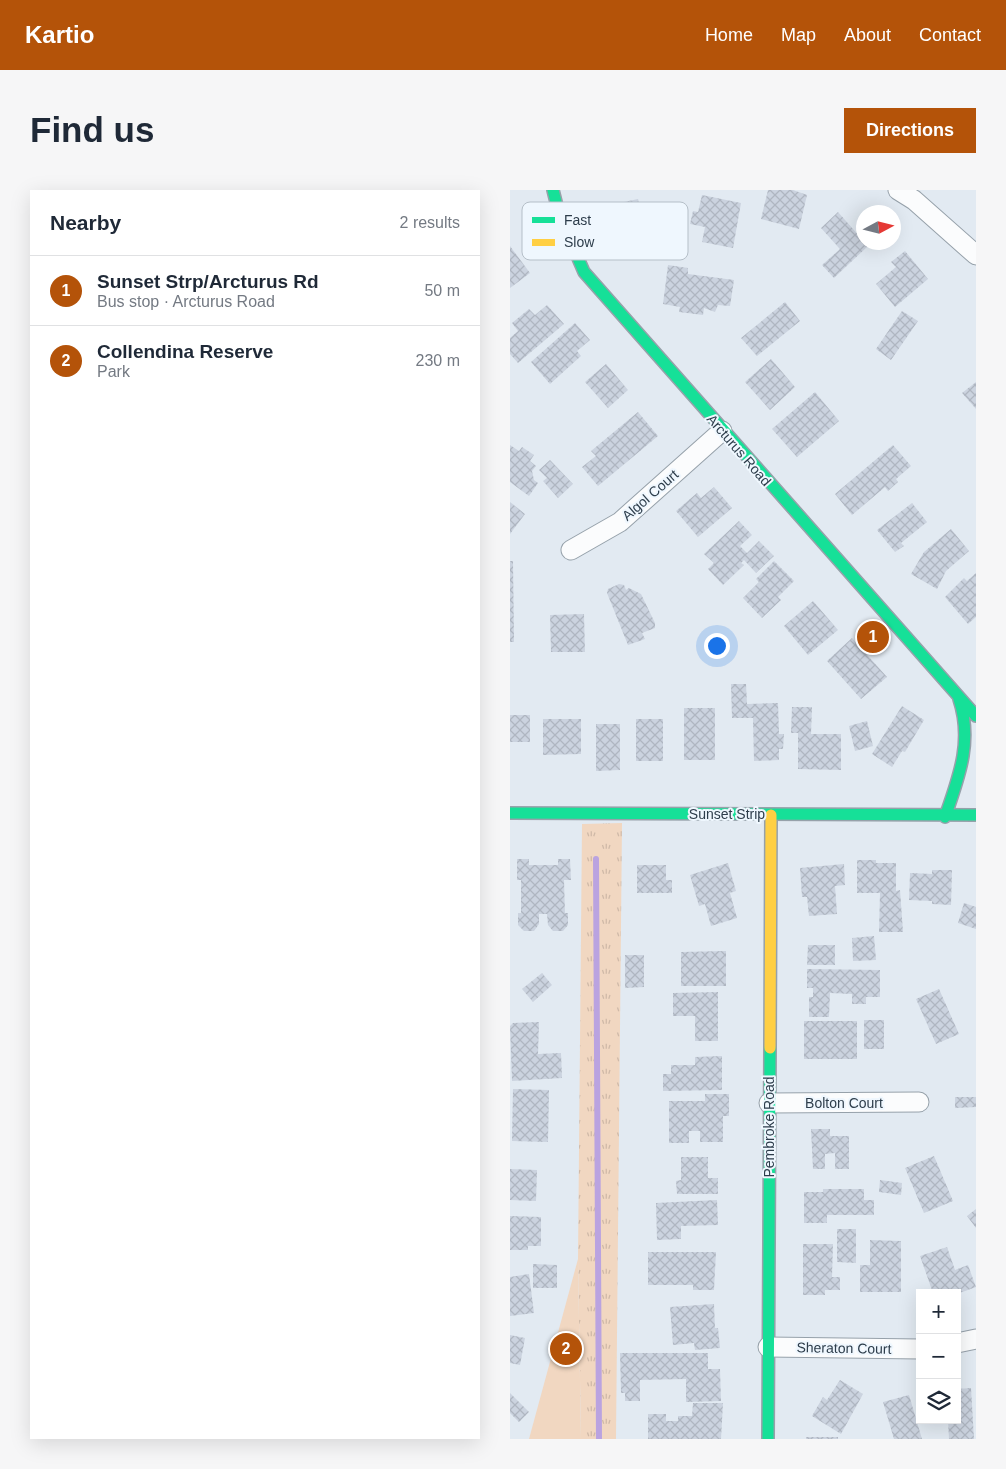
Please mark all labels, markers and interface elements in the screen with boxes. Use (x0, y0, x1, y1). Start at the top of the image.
text: Kartio (25, 21, 94, 48)
text: Home (705, 25, 753, 45)
text: Map (781, 25, 816, 45)
text: About (844, 25, 891, 45)
text: Contact (919, 25, 981, 45)
button: Directions (844, 108, 976, 153)
text: Find us (30, 110, 154, 149)
legend (522, 202, 688, 260)
north arrow (856, 205, 901, 250)
text: Nearby (50, 211, 121, 234)
text: Fast (564, 212, 591, 228)
text: 2 results (400, 214, 460, 231)
text: Slow (564, 234, 595, 250)
text: Sunset Strp/Arcturus Rd (97, 271, 319, 292)
text: 1 (62, 282, 70, 299)
text: 50 m (424, 282, 460, 299)
text: Bus stop · Arcturus Road (97, 293, 275, 310)
text: Collendina Reserve (97, 341, 273, 362)
text: 2 (62, 352, 70, 369)
text: 230 m (416, 352, 460, 369)
text: Park (97, 363, 130, 380)
street label: Arcturus Road (704, 411, 774, 489)
street label: Algol Court (619, 466, 681, 524)
pin: 1 (857, 618, 889, 656)
your location (704, 633, 730, 659)
street label: Sunset Strip (689, 806, 765, 822)
street label: Pembroke Road (761, 1076, 777, 1178)
street label: Bolton Court (805, 1095, 883, 1111)
map controls (916, 1289, 961, 1424)
button: + (916, 1289, 961, 1334)
pin: 2 (550, 1330, 582, 1368)
button: − (916, 1334, 961, 1379)
street label: Sheraton Court (796, 1339, 892, 1357)
button: layers (916, 1379, 961, 1424)

